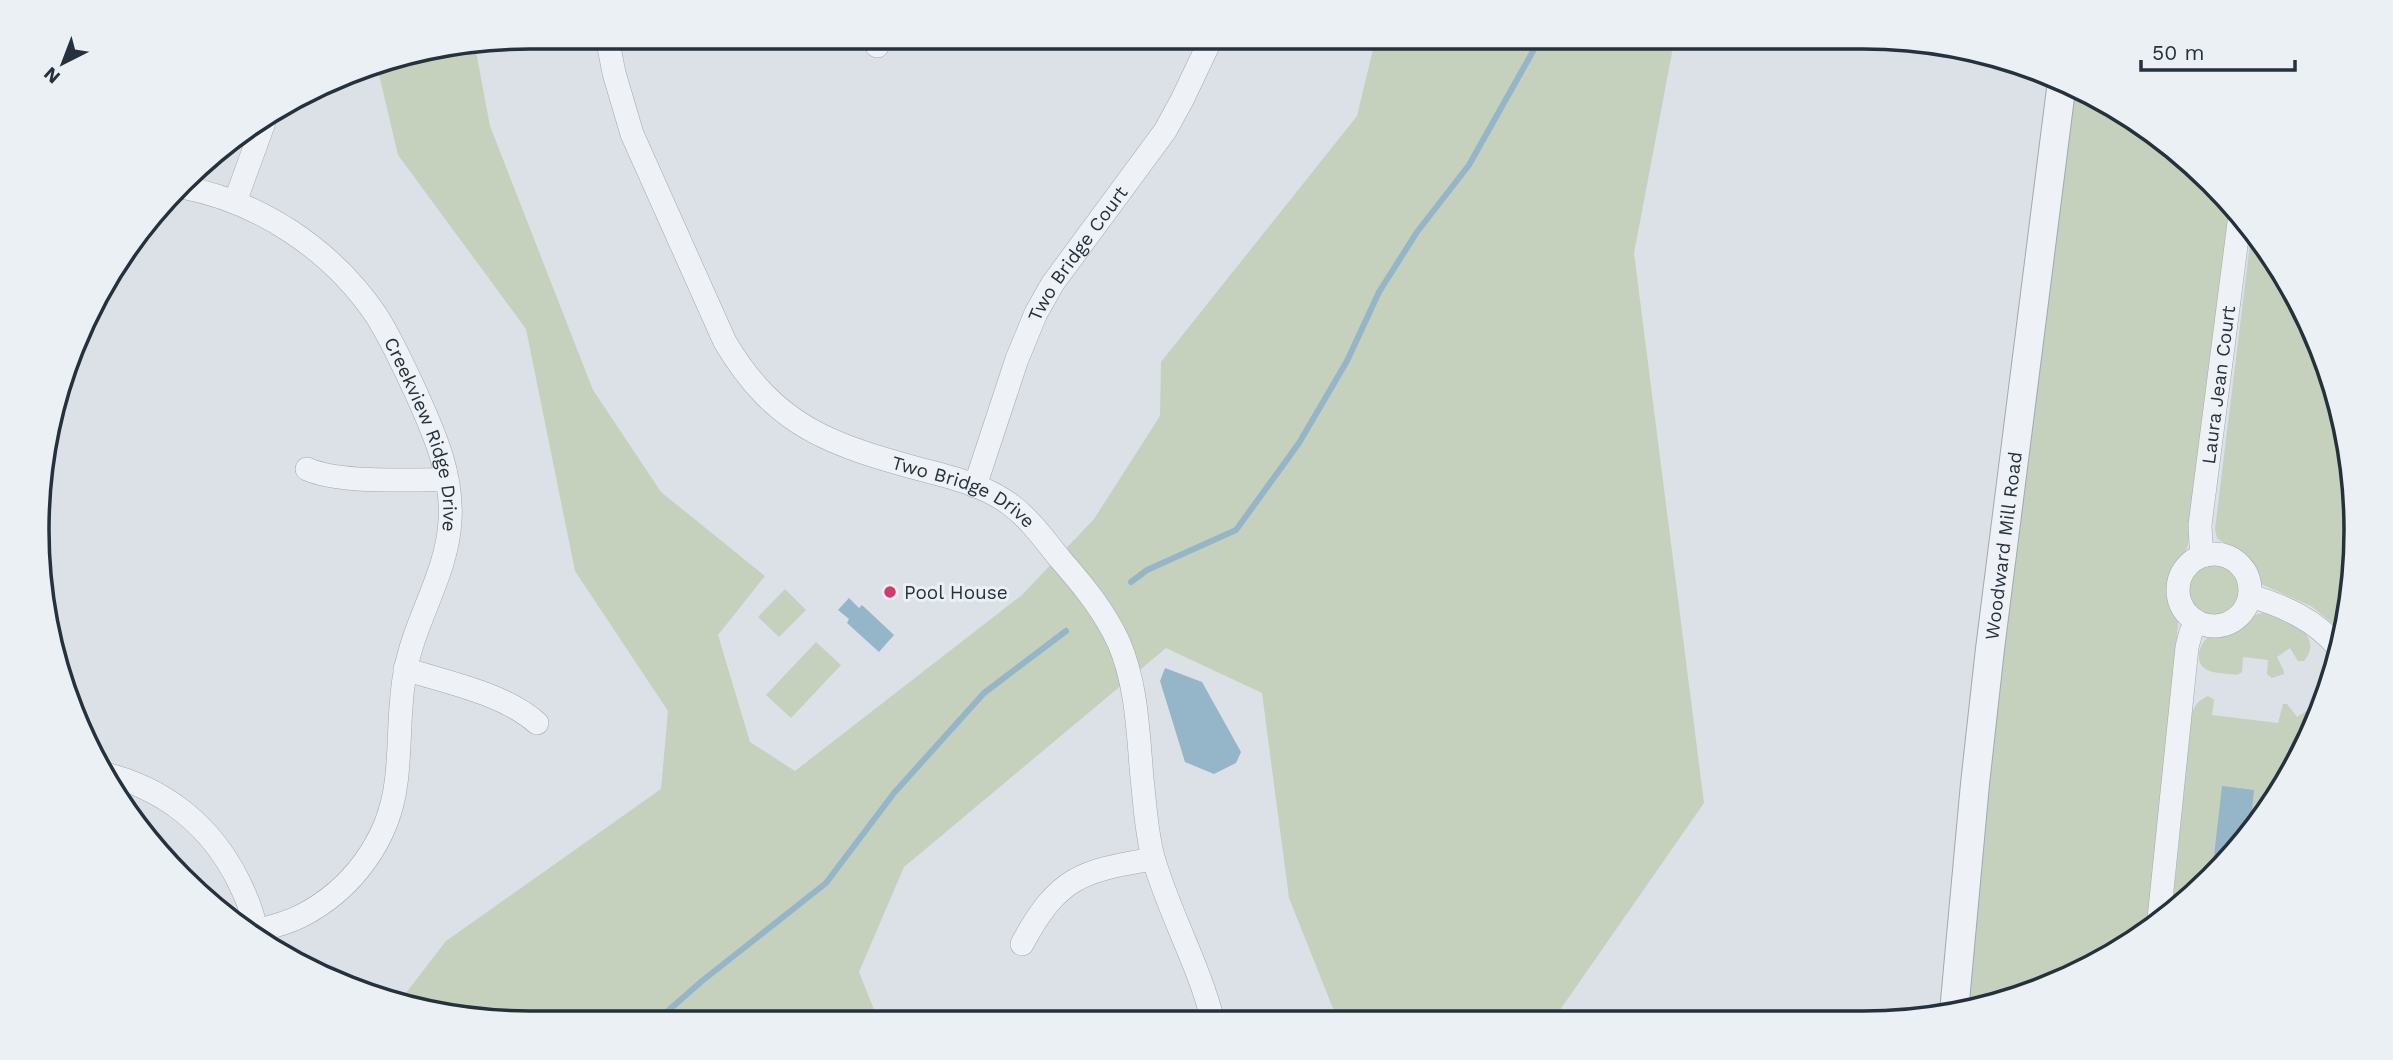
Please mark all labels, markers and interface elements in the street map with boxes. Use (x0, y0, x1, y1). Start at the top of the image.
north arrow (28, 28, 98, 98)
scale bar (2141, 28, 2295, 72)
text: 50 m (2152, 40, 2204, 65)
text: N (39, 62, 65, 89)
street label: Two Bridge Court (1023, 181, 1132, 324)
street label: Laura Jean Court (2196, 304, 2240, 466)
street label: Creekview Ridge Drive (379, 333, 462, 533)
street label: Two Bridge Drive (889, 450, 1040, 532)
street label: Woodward Mill Road (1980, 450, 2026, 641)
place label: Pool House (904, 581, 1008, 604)
marker: Pool House (882, 584, 898, 600)

